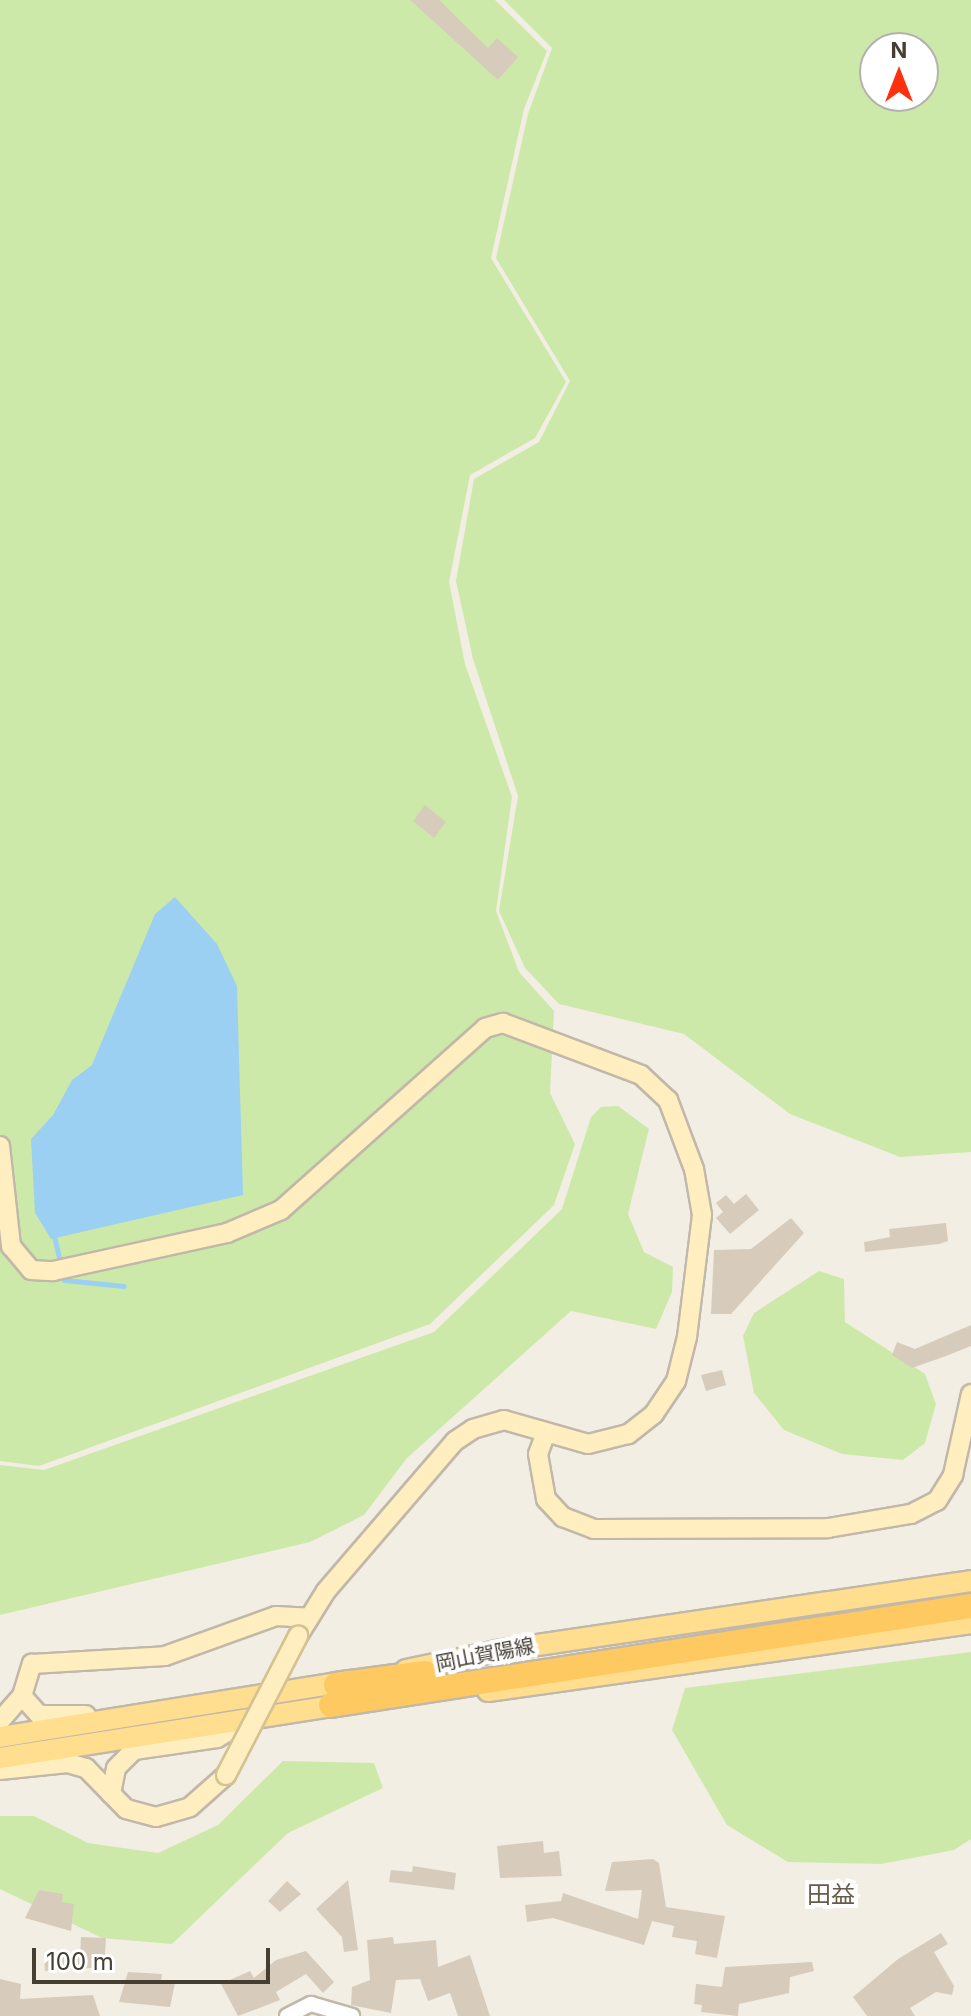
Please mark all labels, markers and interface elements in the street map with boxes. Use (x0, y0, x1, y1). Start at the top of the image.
north arrow (859, 32, 939, 112)
text: N (891, 37, 907, 63)
street label: 岡山賀陽線 (434, 1634, 536, 1676)
district label: 田益 (807, 1881, 855, 1909)
scale bar (36, 1932, 274, 1982)
text: 100 m (46, 1947, 114, 1976)

